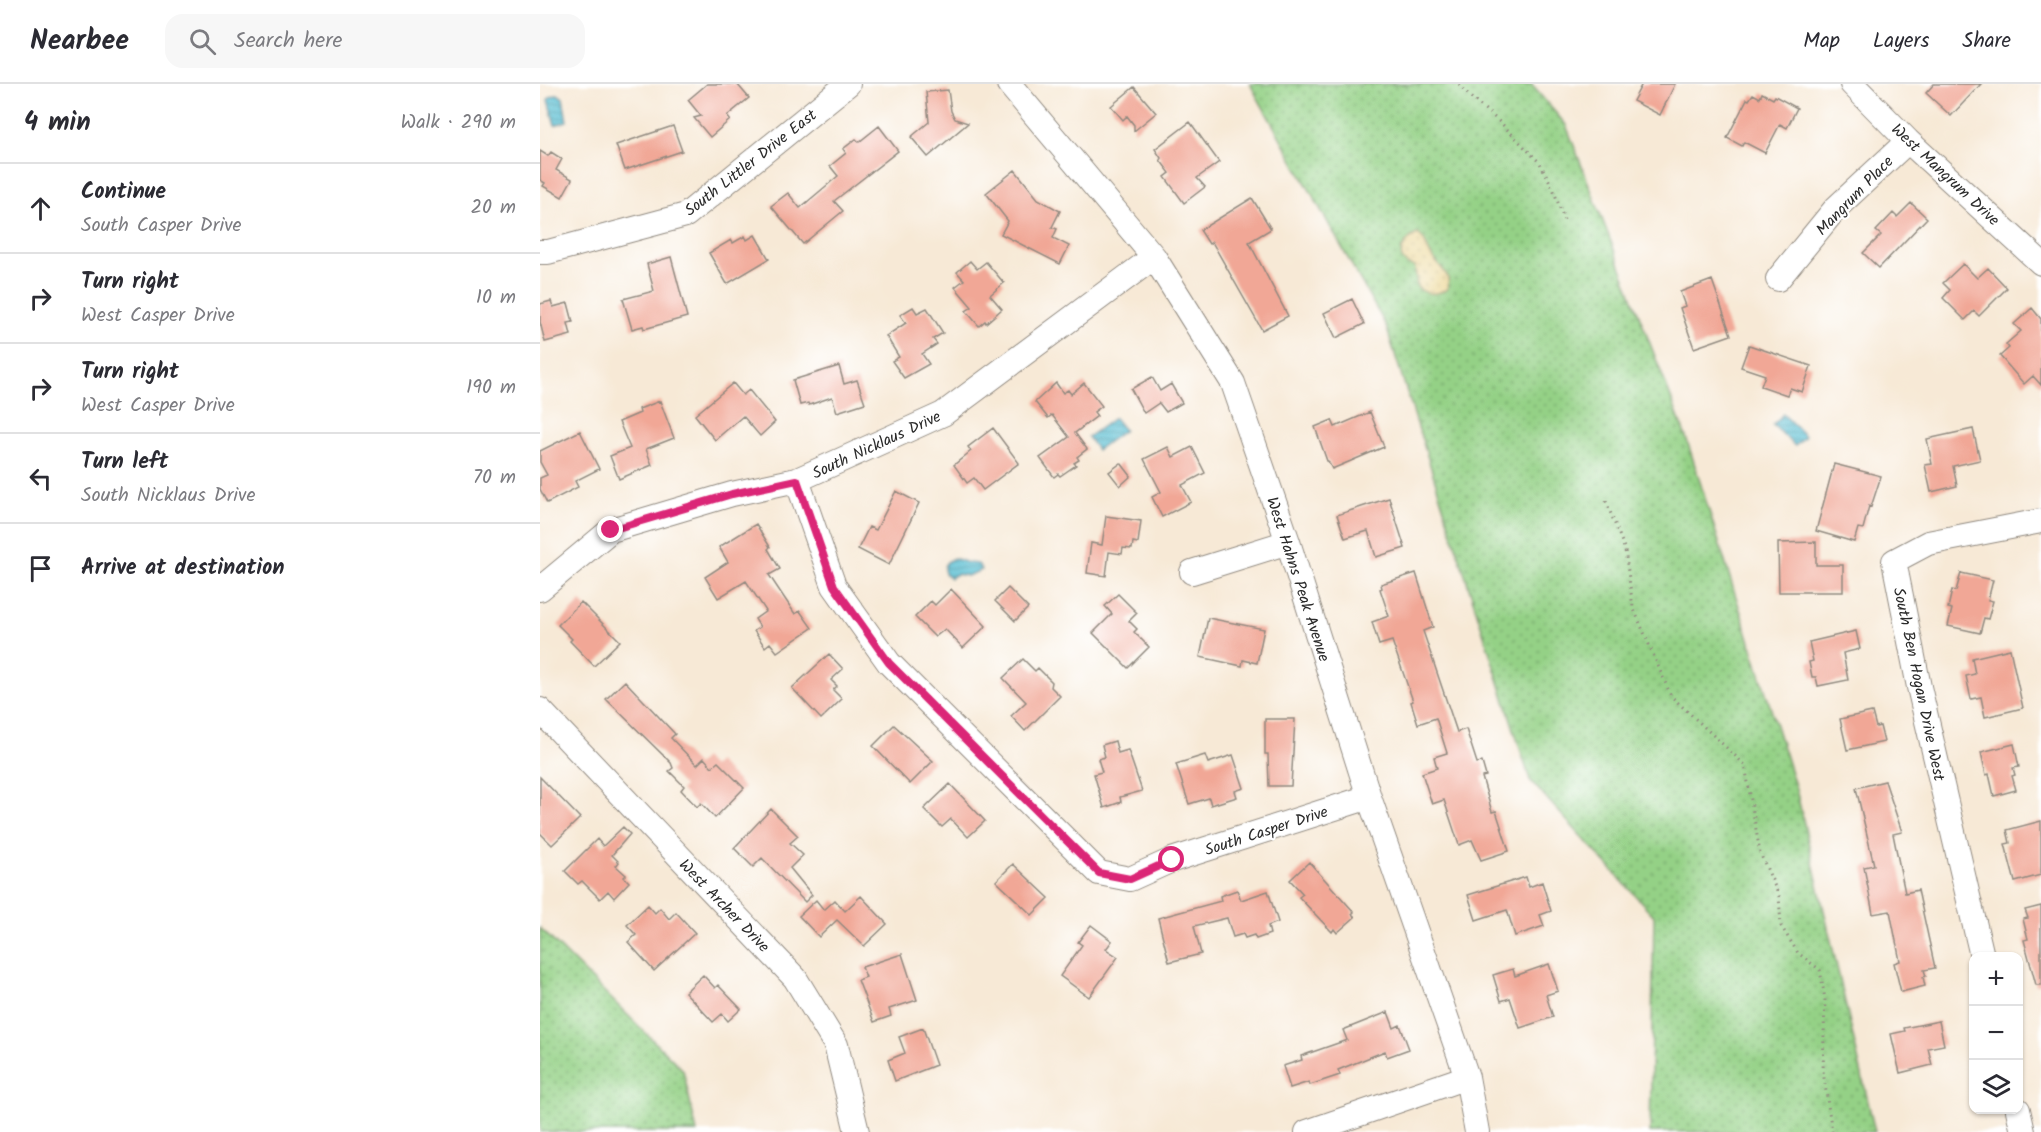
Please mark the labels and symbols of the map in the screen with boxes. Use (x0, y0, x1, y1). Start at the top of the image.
street label: South Littler Drive East (679, 103, 823, 223)
street label: West Mangrum Drive (1885, 118, 2005, 232)
street label: Mangrum Place (1810, 150, 1900, 242)
street label: South Nicklaus Drive (808, 405, 945, 486)
street label: West Hahns Peak Avenue (1259, 494, 1336, 665)
route end (597, 516, 623, 542)
street label: South Ben Hogan Drive West (1886, 585, 1951, 784)
street label: South Casper Drive (1202, 800, 1331, 863)
route start (1158, 846, 1184, 872)
street label: West Archer Drive (673, 853, 775, 959)

